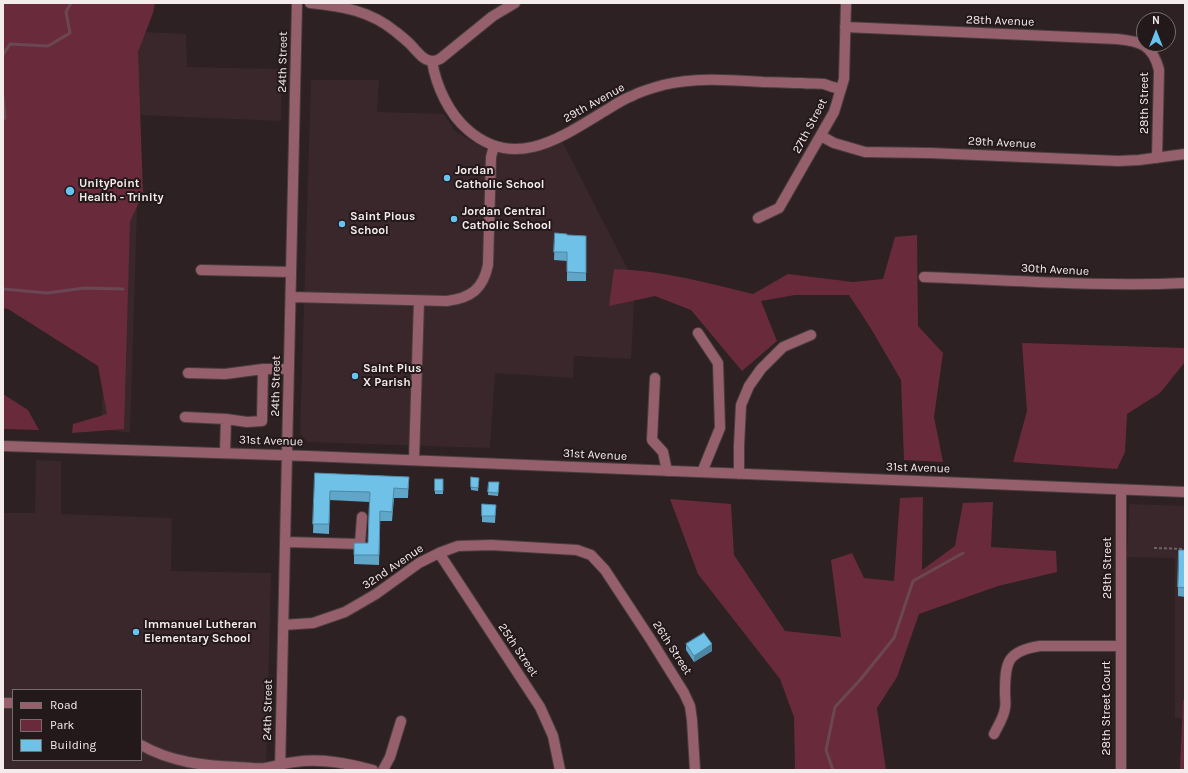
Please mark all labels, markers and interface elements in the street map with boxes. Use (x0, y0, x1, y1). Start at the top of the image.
north arrow (1136, 12, 1176, 52)
street label: 28th Avenue (966, 13, 1034, 29)
text: N (1152, 14, 1160, 27)
street label: 24th Street (275, 31, 291, 93)
street label: 28th Street (1138, 72, 1152, 134)
street label: 29th Avenue (561, 80, 627, 126)
street label: 27th Street (790, 96, 830, 156)
street label: 29th Avenue (968, 134, 1036, 152)
place label: Jordan Catholic School (455, 164, 544, 192)
marker: Jordan Catholic School (442, 173, 452, 183)
place label: UnityPoint Health - Trinity (79, 177, 163, 205)
marker: UnityPoint Health - Trinity (64, 185, 76, 197)
place label: Jordan Central Catholic School (462, 205, 551, 233)
place label: Saint Pious School (350, 210, 415, 238)
marker: Jordan Central Catholic School (449, 214, 459, 224)
marker: Saint Pious School (337, 219, 347, 229)
street label: 30th Avenue (1021, 261, 1089, 279)
street label: 24th Street (268, 355, 284, 417)
place label: Saint Pius X Parish (363, 362, 422, 390)
marker: Saint Pius X Parish (350, 371, 360, 381)
street label: 31st Avenue (239, 433, 303, 449)
street label: 31st Avenue (563, 446, 627, 464)
street label: 31st Avenue (886, 460, 950, 476)
street label: 28th Street (1101, 537, 1115, 599)
street label: 32nd Avenue (360, 541, 426, 593)
place label: Immanuel Lutheran Elementary School (144, 618, 257, 646)
street label: 26th Street (649, 618, 695, 678)
street label: 25th Street (495, 621, 541, 679)
marker: Immanuel Lutheran Elementary School (131, 627, 141, 637)
street label: 28th Street Court (1100, 661, 1114, 755)
street label: 24th Street (260, 679, 276, 741)
legend (12, 689, 142, 761)
text: Road (50, 698, 78, 712)
text: Park (50, 718, 74, 732)
text: Building (50, 738, 96, 752)

